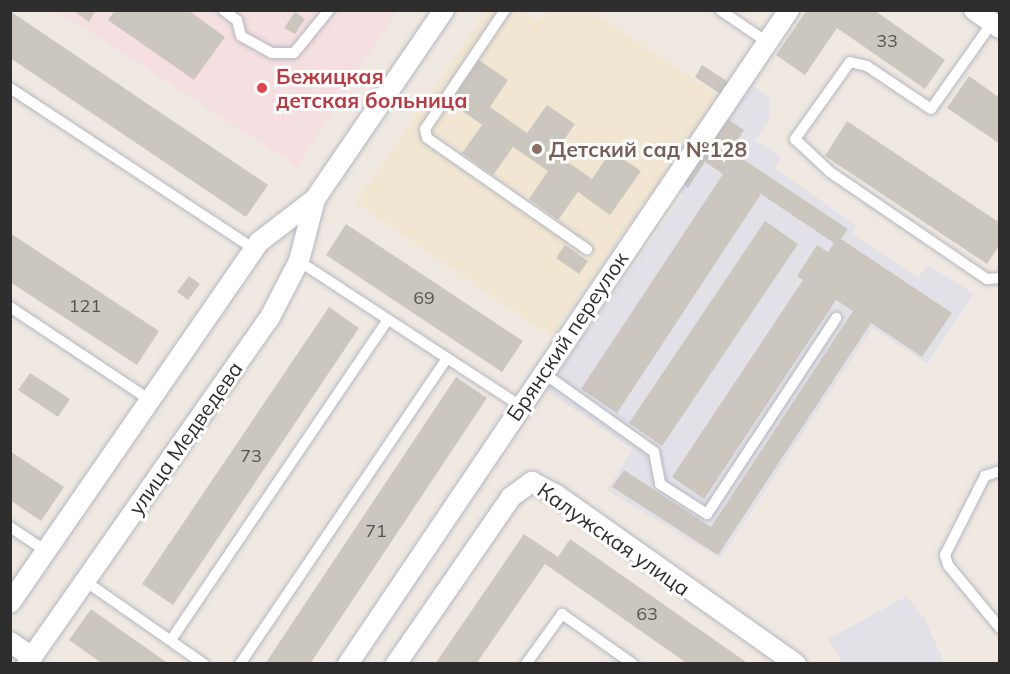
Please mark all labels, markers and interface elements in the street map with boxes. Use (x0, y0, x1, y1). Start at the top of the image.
house number: 33 (876, 30, 898, 52)
place label: Бежицкая детская больница (276, 63, 467, 113)
marker: Бежицкая детская больница (253, 79, 271, 97)
place label: Детский сад №128 (549, 136, 747, 162)
marker: Детский сад №128 (530, 142, 544, 156)
street label: Брянский переулок (501, 247, 633, 425)
house number: 69 (413, 287, 435, 309)
house number: 121 (69, 295, 101, 317)
street label: улица Медведева (123, 356, 247, 520)
house number: 73 (240, 445, 262, 467)
street label: Калужская улица (533, 477, 695, 601)
house number: 71 (365, 520, 387, 542)
house number: 63 (636, 603, 658, 625)

